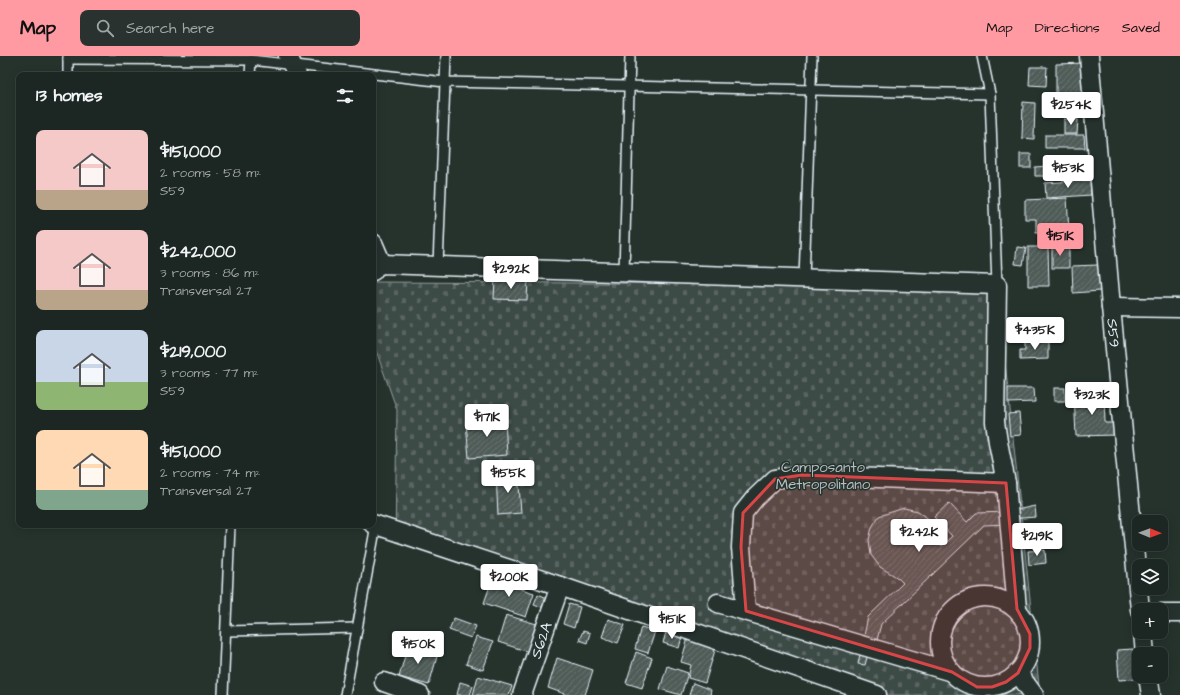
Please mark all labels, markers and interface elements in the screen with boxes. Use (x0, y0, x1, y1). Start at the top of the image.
search box (80, 10, 360, 46)
text: Map (20, 15, 56, 42)
icon: search (94, 17, 116, 39)
text: Search here (126, 18, 215, 39)
text: Map (986, 18, 1013, 38)
text: Directions (1035, 18, 1100, 38)
text: Saved (1122, 18, 1160, 38)
text: 13 homes (36, 84, 103, 108)
icon: filters (334, 85, 356, 107)
pin: $254K (1043, 92, 1099, 126)
text: $254K (1051, 96, 1091, 114)
text: $151,000 (160, 140, 221, 164)
icon: home (68, 146, 116, 194)
pin: $153K (1040, 155, 1096, 189)
text: $153K (1052, 159, 1084, 177)
text: 2 rooms · 58 m² (160, 164, 261, 182)
text: S59 (160, 182, 185, 200)
pin: $151K (1032, 223, 1088, 257)
text: $151K (1046, 227, 1074, 245)
text: $242,000 (160, 240, 236, 264)
icon: home (68, 246, 116, 294)
pin: $292K (483, 256, 539, 290)
text: $292K (492, 260, 530, 278)
text: 3 rooms · 86 m² (160, 264, 259, 282)
text: Transversal 27 (160, 282, 252, 300)
pin: $435K (1007, 317, 1063, 351)
street label: S59 (1101, 318, 1125, 348)
text: $435K (1015, 321, 1055, 339)
text: $219,000 (160, 340, 226, 364)
icon: home (68, 346, 116, 394)
text: 3 rooms · 77 m² (160, 364, 259, 382)
text: S59 (160, 382, 185, 400)
pin: $323K (1064, 382, 1120, 416)
text: $323K (1074, 386, 1110, 404)
pin: $171K (459, 404, 515, 438)
text: $171K (474, 408, 500, 426)
text: $151,000 (160, 440, 221, 464)
icon: home (68, 446, 116, 494)
park label: Camposanto Metropolitano (776, 457, 871, 495)
pin: $155K (480, 460, 536, 494)
text: 2 rooms · 74 m² (160, 464, 260, 482)
text: $155K (490, 464, 526, 482)
text: Transversal 27 (160, 482, 252, 500)
north arrow (1132, 515, 1168, 551)
map controls (1132, 515, 1168, 683)
pin: $242K (891, 519, 947, 553)
text: $242K (900, 523, 938, 541)
pin: $219K (1009, 523, 1065, 557)
text: $219K (1021, 527, 1053, 545)
button: layers (1132, 559, 1168, 595)
pin: $200K (481, 564, 537, 598)
text: $200K (490, 568, 528, 586)
button: + (1132, 603, 1168, 639)
pin: $151K (644, 606, 700, 640)
text: $151K (658, 610, 686, 628)
street label: S62A (526, 619, 558, 661)
pin: $150K (390, 631, 446, 665)
text: $150K (401, 635, 435, 653)
button: − (1132, 647, 1168, 683)

